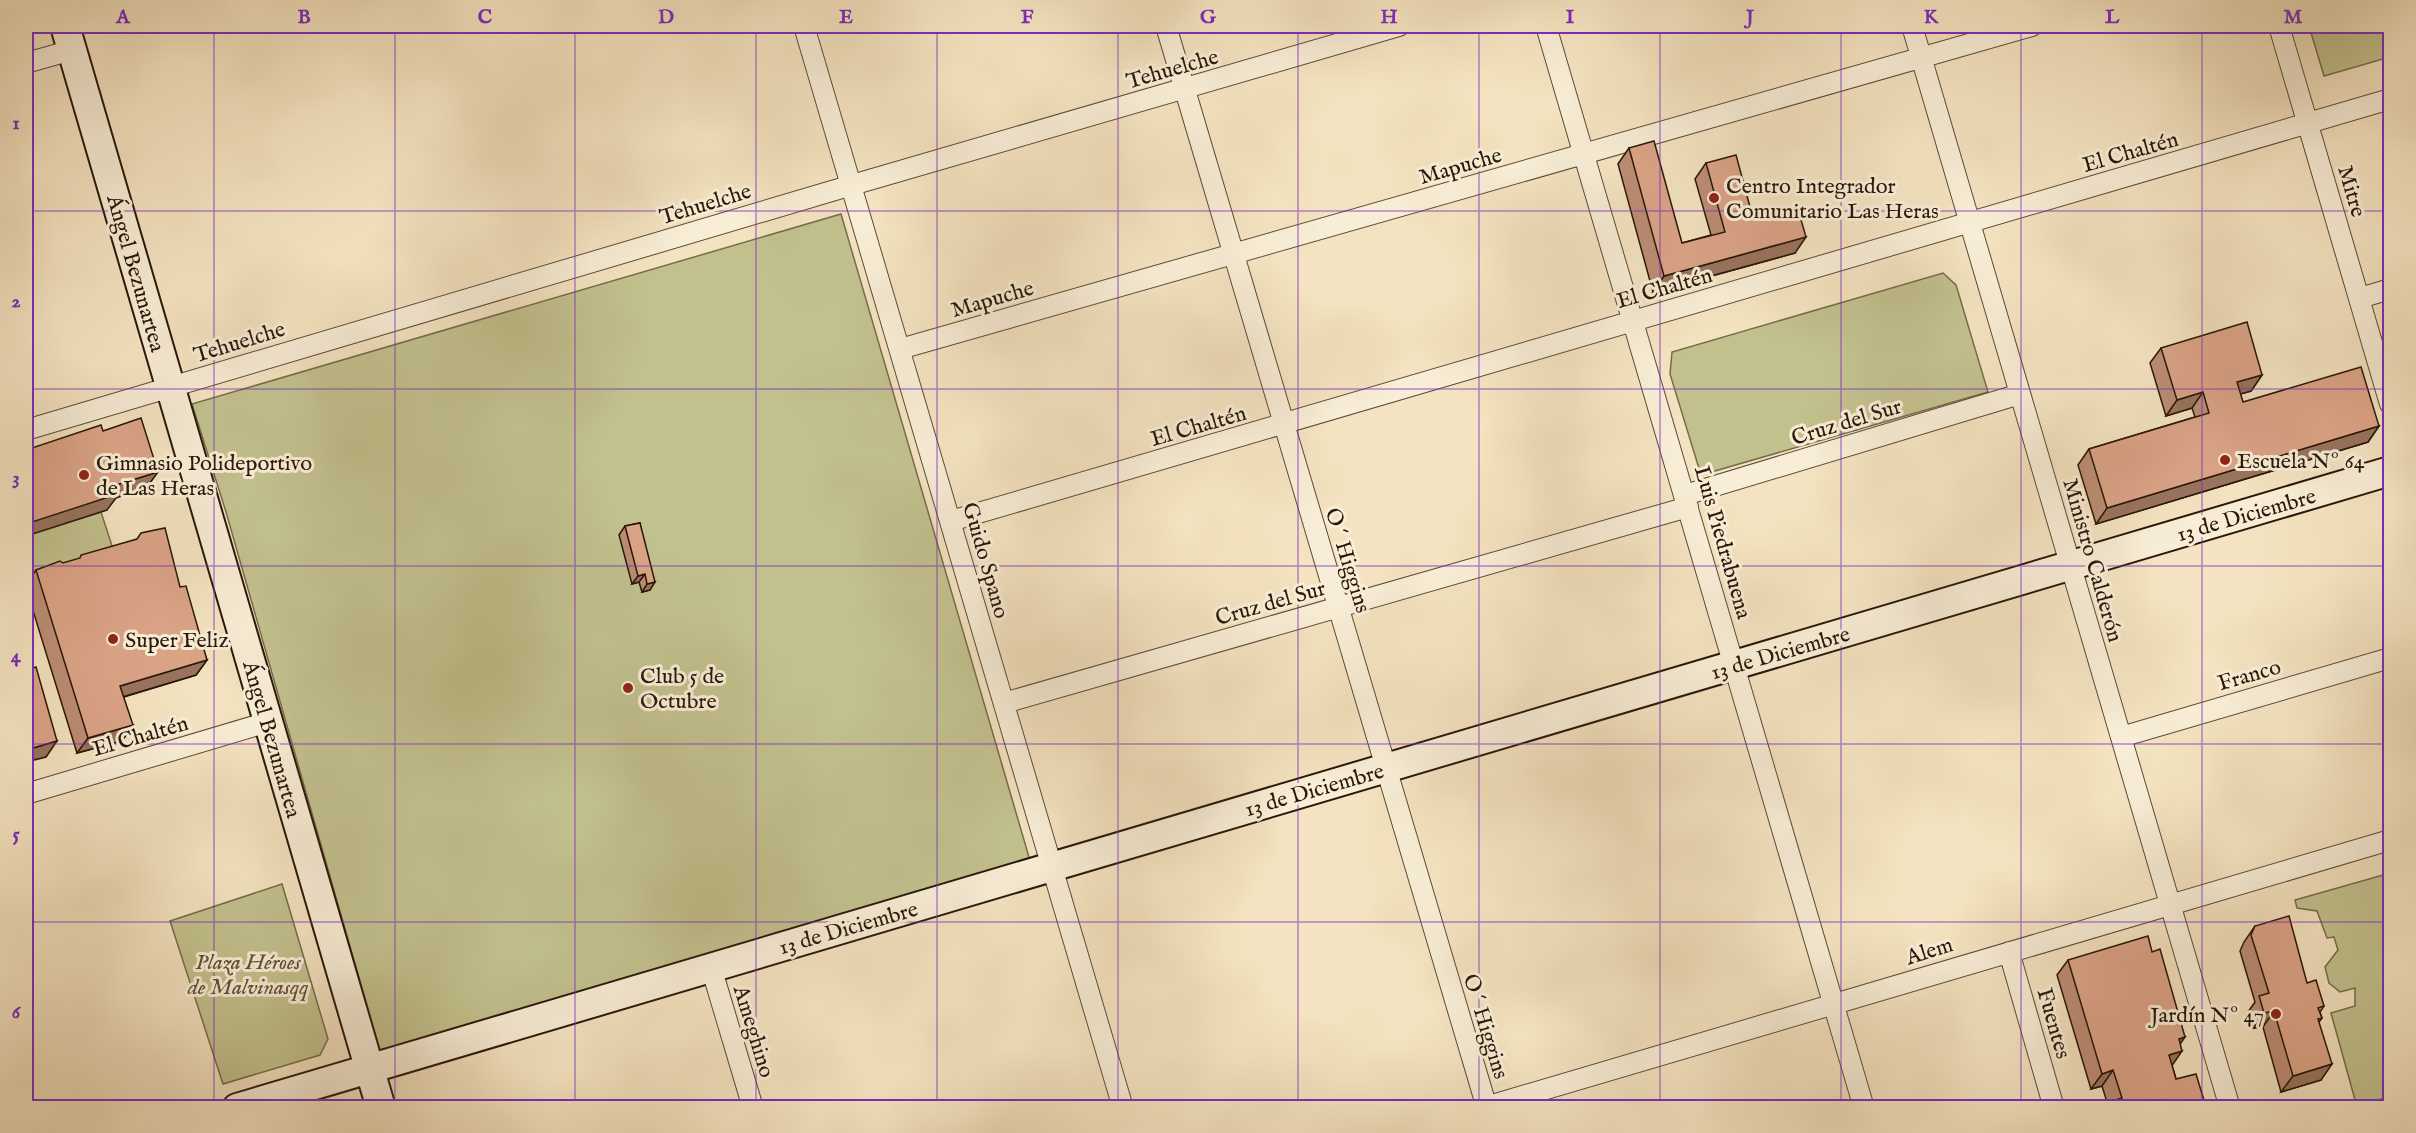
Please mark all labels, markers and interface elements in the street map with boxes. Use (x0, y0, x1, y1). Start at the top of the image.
text: A (115, 5, 131, 30)
text: B (297, 5, 311, 30)
text: C (478, 5, 492, 30)
text: D (658, 5, 674, 30)
text: E (839, 5, 853, 30)
text: F (1021, 5, 1034, 30)
text: G (1200, 5, 1217, 30)
text: H (1380, 5, 1398, 30)
text: I (1566, 5, 1575, 30)
text: J (1743, 5, 1755, 30)
text: K (1924, 5, 1940, 30)
text: L (2105, 5, 2120, 30)
text: M (2284, 5, 2303, 30)
street label: Tehuelche (1123, 43, 1222, 96)
text: 1 (12, 111, 20, 136)
street label: El Chaltén (2079, 126, 2182, 180)
street label: Mapuche (1416, 142, 1505, 192)
street label: Mitre (2330, 163, 2372, 221)
place label: Centro Integrador Comunitario Las Heras (1726, 173, 1939, 226)
street label: Tehuelche (656, 178, 755, 232)
street label: Ángel Bezunartea (99, 191, 171, 356)
marker: Centro Integrador Comunitario Las Heras (1707, 191, 1721, 205)
street label: El Chaltén (1613, 262, 1716, 316)
street label: Mapuche (948, 275, 1037, 325)
text: 2 (11, 289, 21, 314)
street label: Tehuelche (190, 316, 289, 370)
street label: Cruz del Sur (1788, 393, 1905, 453)
street label: El Chaltén (1147, 400, 1250, 454)
place label: Escuela Nº 64 (2237, 448, 2365, 476)
place label: Gimnasio Polideportivo de Las Heras (96, 450, 312, 503)
marker: Escuela Nº 64 (2218, 453, 2232, 467)
street label: Luis Piedrabuena (1687, 463, 1757, 623)
text: 3 (12, 466, 20, 491)
marker: Gimnasio Polideportivo de Las Heras (77, 468, 91, 482)
street label: Ministro Calderón (2055, 476, 2129, 646)
street label: 13 de Diciembre (2174, 483, 2319, 549)
street label: Guido Spano (955, 499, 1015, 622)
street label: O´ Higgins (1318, 505, 1376, 617)
street label: Cruz del Sur (1212, 575, 1329, 633)
street label: 13 de Diciembre (1708, 621, 1853, 687)
place label: Super Feliz (125, 627, 229, 655)
marker: Super Feliz (106, 632, 120, 646)
text: 4 (11, 644, 22, 669)
street label: Franco (2215, 654, 2284, 698)
street label: Ángel Bezunartea (235, 657, 307, 822)
place label: Club 5 de Octubre (640, 663, 724, 716)
marker: Club 5 de Octubre (621, 681, 635, 695)
street label: El Chaltén (89, 710, 192, 764)
street label: 13 de Diciembre (1242, 758, 1387, 824)
text: 5 (12, 822, 20, 847)
street label: 13 de Diciembre (776, 896, 921, 962)
street label: Alem (1902, 932, 1957, 973)
park label: Plaza Héroes de Malvinasqq (187, 949, 308, 1002)
street label: O´ Higgins (1456, 971, 1514, 1083)
street label: Ameghino (726, 981, 780, 1081)
street label: Fuentes (2030, 985, 2077, 1062)
text: 6 (12, 1000, 22, 1025)
place label: Jardín Nº 47 (2147, 1002, 2264, 1030)
marker: Jardín Nº 47 (2269, 1007, 2283, 1021)

